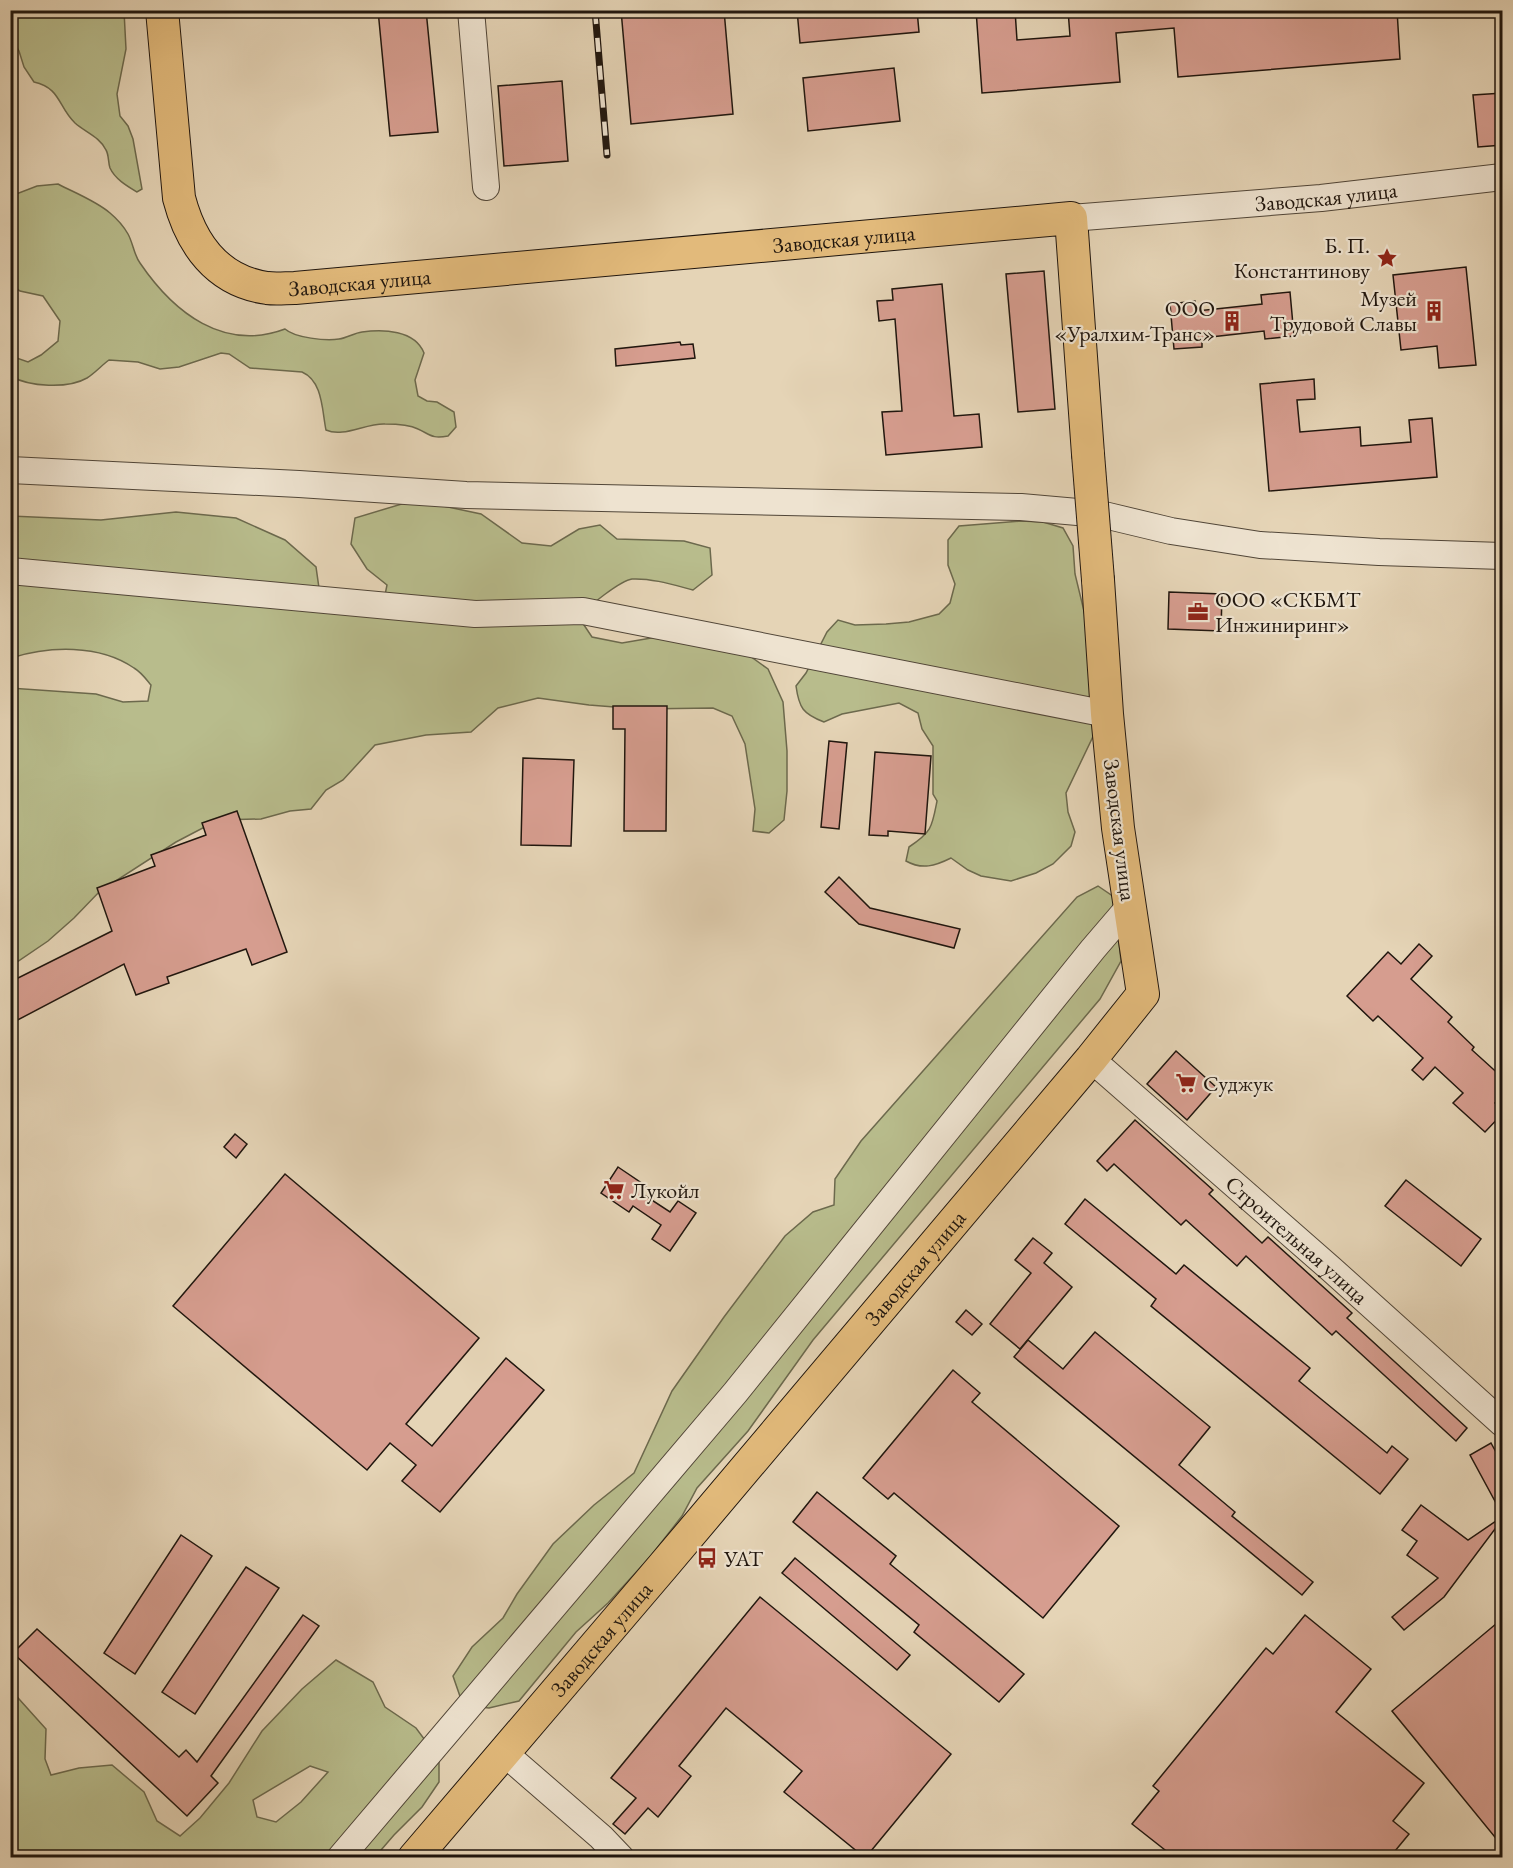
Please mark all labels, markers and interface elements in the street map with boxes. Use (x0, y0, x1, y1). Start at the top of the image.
street label: Заводская улица (1254, 175, 1399, 218)
street label: Заводская улица (771, 218, 916, 259)
place label: Б. П. Константинову (1234, 231, 1370, 285)
place icon: Б. П. Константинову (1375, 246, 1399, 270)
street label: Заводская улица (288, 261, 432, 303)
place label: Музей Трудовой Славы (1270, 284, 1417, 338)
place label: ООО «Уралхим-Транс» (1054, 294, 1215, 348)
building icon: Музей Трудовой Славы (1422, 299, 1446, 323)
building icon: ООО «Уралхим-Транс» (1220, 309, 1244, 333)
place label: ООО «СКБМТ Инжиниринг» (1215, 585, 1361, 639)
office icon: ООО «СКБМТ Инжиниринг» (1186, 600, 1210, 624)
street label: Заводская улица (1097, 757, 1143, 903)
place label: Суджук (1203, 1069, 1274, 1098)
supermarket icon: Суджук (1174, 1071, 1198, 1095)
street label: Строительная улица (1219, 1169, 1375, 1311)
place label: Лукойл (631, 1176, 700, 1205)
supermarket icon: Лукойл (602, 1178, 626, 1202)
street label: Заводская улица (858, 1204, 972, 1332)
place label: УАТ (723, 1544, 763, 1573)
bus stop icon: УАТ (695, 1546, 719, 1570)
street label: Заводская улица (544, 1575, 659, 1703)

